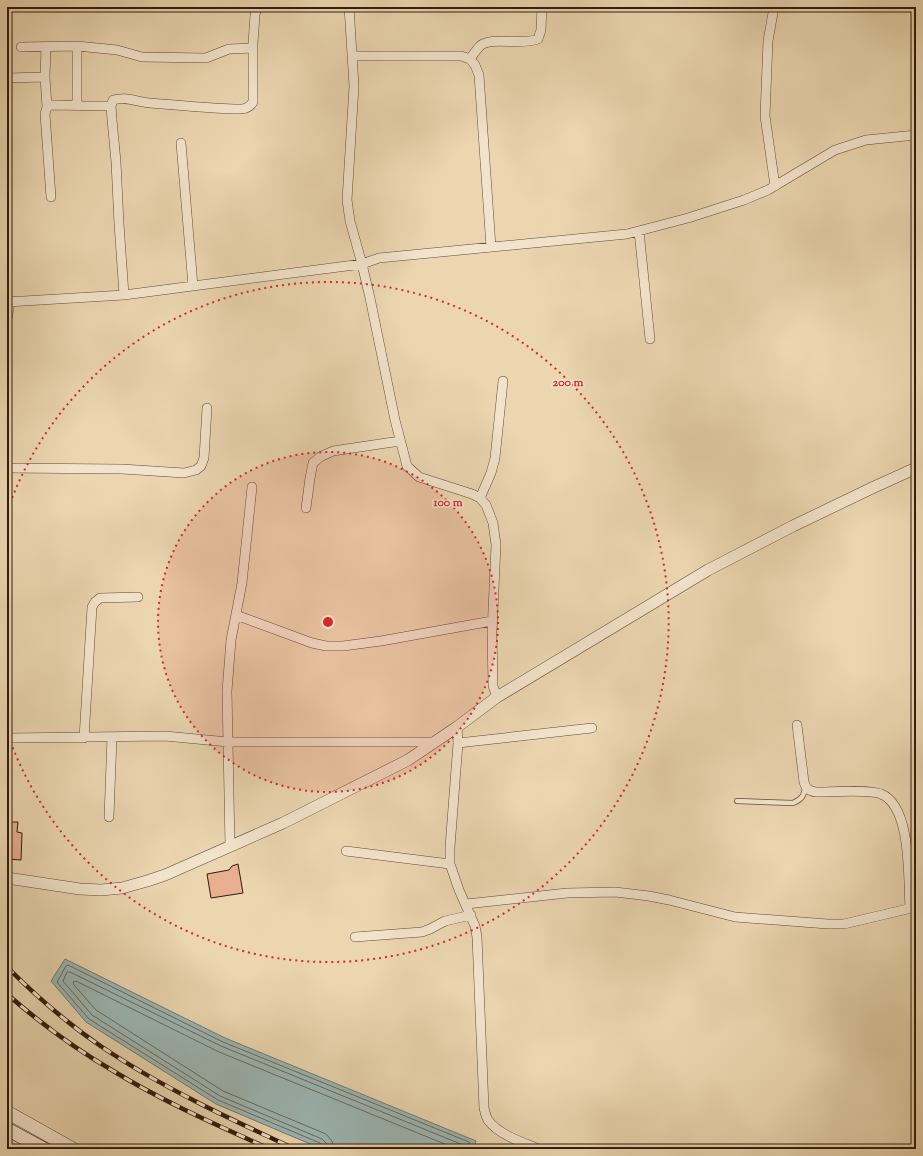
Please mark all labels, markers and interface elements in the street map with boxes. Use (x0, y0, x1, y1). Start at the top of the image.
text: 200 m (553, 374, 583, 392)
text: 100 m (432, 494, 463, 512)
centre of rings (321, 615, 335, 629)

